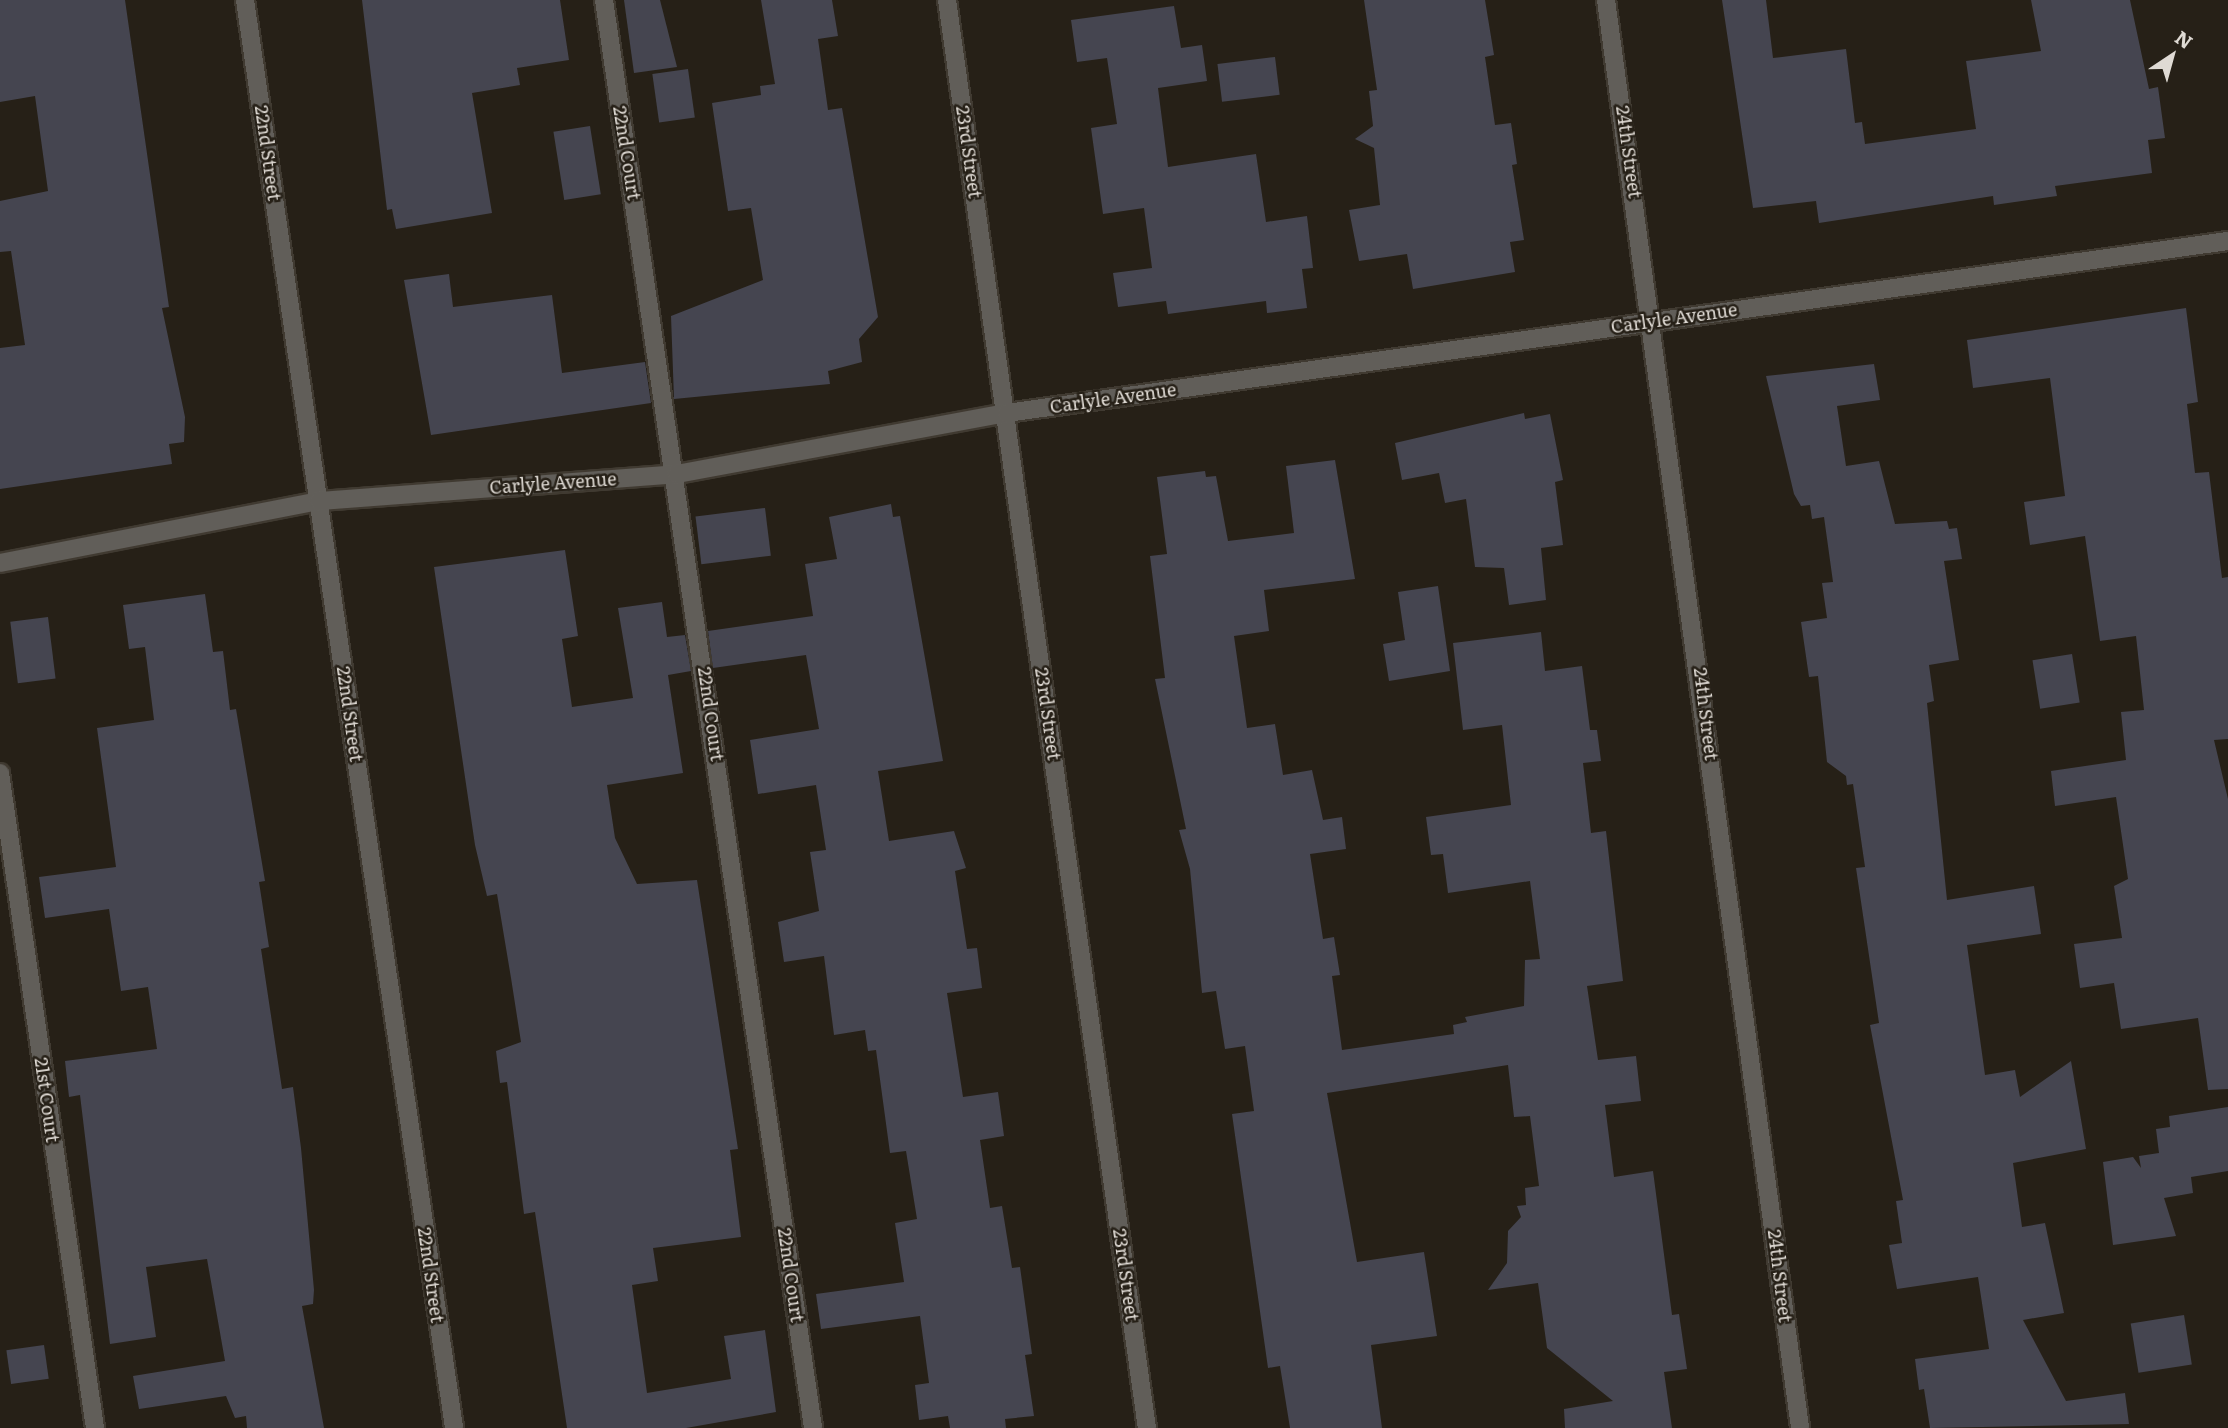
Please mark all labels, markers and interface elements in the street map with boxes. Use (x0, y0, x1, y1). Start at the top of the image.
north arrow (2137, 21, 2207, 91)
text: N (2170, 23, 2199, 55)
street label: 22nd Street (251, 104, 285, 202)
street label: 22nd Court (609, 104, 645, 202)
street label: 23rd Street (952, 104, 986, 200)
street label: 24th Street (1612, 104, 1646, 200)
street label: Carlyle Avenue (1609, 298, 1739, 338)
street label: Carlyle Avenue (1048, 378, 1178, 418)
street label: Carlyle Avenue (489, 468, 617, 498)
street label: 22nd Street (333, 665, 367, 763)
street label: 22nd Court (694, 666, 728, 762)
street label: 23rd Street (1031, 666, 1065, 762)
street label: 24th Street (1690, 666, 1722, 762)
street label: 21st Court (30, 1056, 64, 1144)
street label: 22nd Street (414, 1226, 448, 1324)
street label: 22nd Court (774, 1227, 808, 1323)
street label: 23rd Street (1109, 1227, 1143, 1323)
street label: 24th Street (1764, 1228, 1796, 1324)

